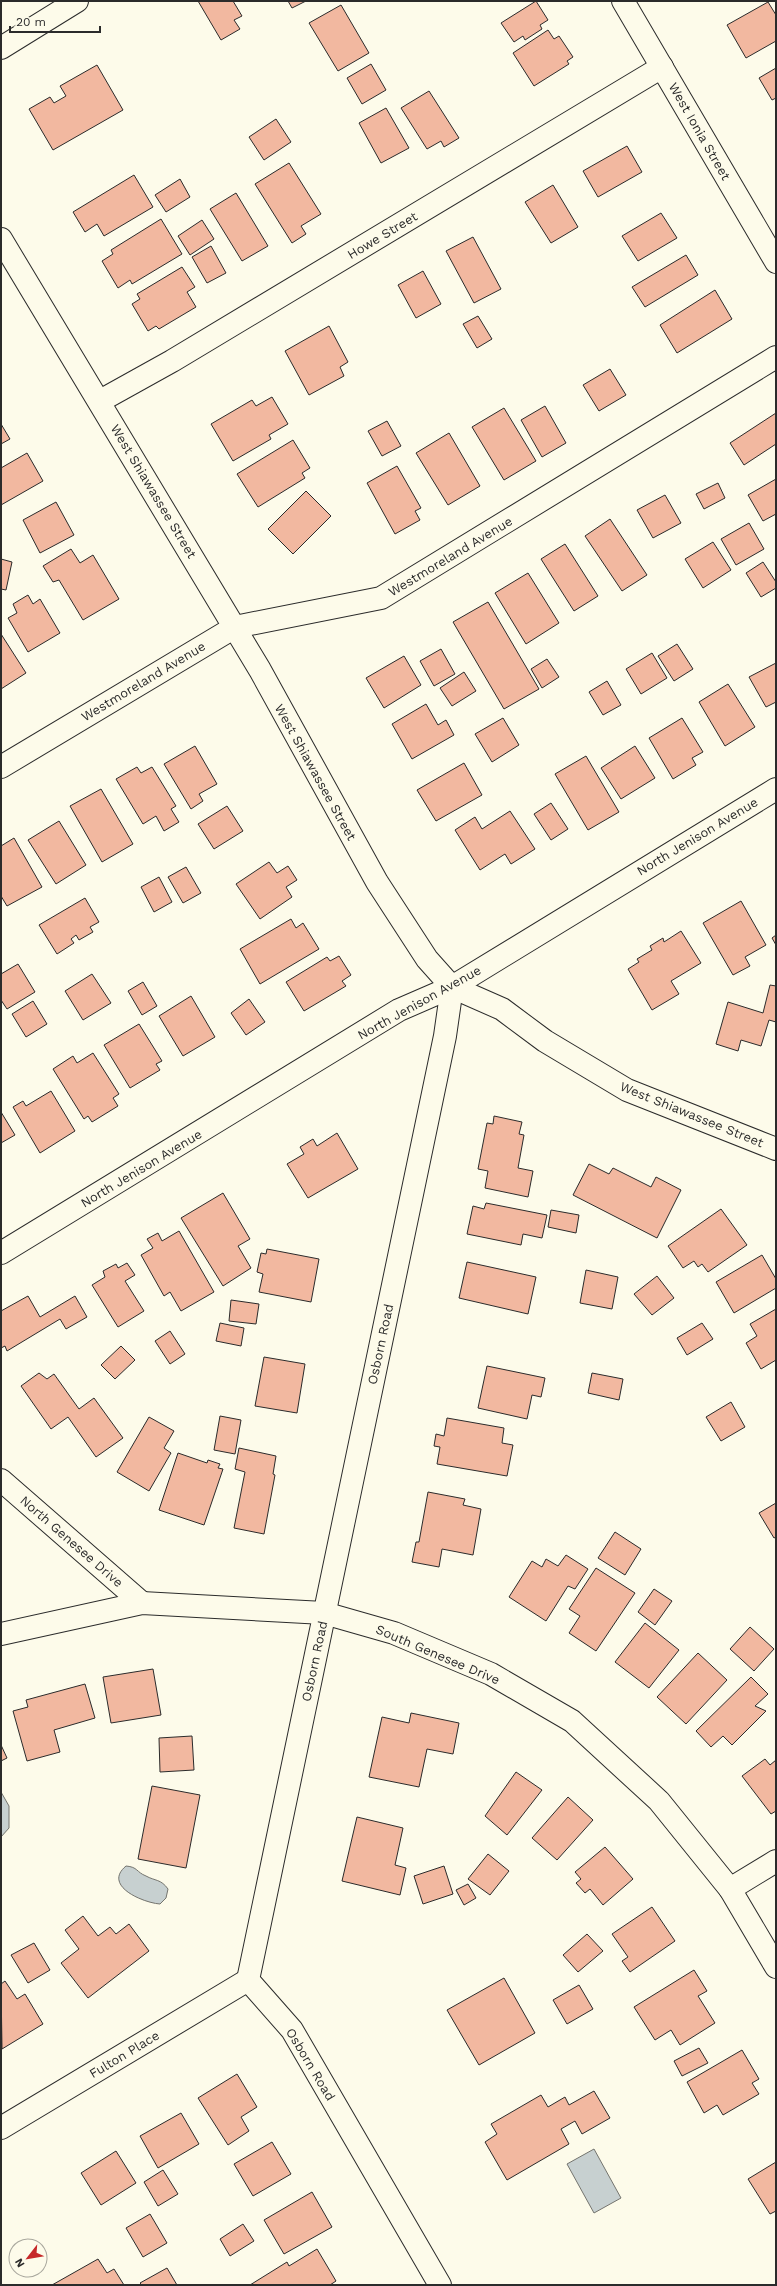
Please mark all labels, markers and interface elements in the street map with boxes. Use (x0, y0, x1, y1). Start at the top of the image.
scale bar (10, 8, 100, 34)
text: 20 m (16, 15, 46, 29)
street label: West Ionia Street (666, 80, 734, 183)
street label: Howe Street (345, 208, 420, 262)
street label: West Shiawassee Street (108, 422, 200, 561)
street label: Westmoreland Avenue (386, 513, 515, 599)
street label: Westmoreland Avenue (79, 638, 208, 724)
street label: West Shiawassee Street (272, 701, 360, 844)
street label: North Jenison Avenue (634, 794, 761, 879)
street label: North Jenison Avenue (355, 962, 484, 1043)
street label: West Shiawassee Street (618, 1079, 766, 1150)
street label: North Jenison Avenue (78, 1126, 205, 1211)
street label: Osborn Road (365, 1302, 396, 1386)
street label: North Genesee Drive (17, 1493, 126, 1590)
street label: Osborn Road (299, 1619, 330, 1703)
street label: South Genesee Drive (374, 1622, 502, 1687)
street label: Osborn Road (283, 2025, 338, 2103)
street label: Fulton Place (87, 2028, 162, 2081)
north arrow (8, 2238, 48, 2278)
text: N (12, 2256, 28, 2270)

